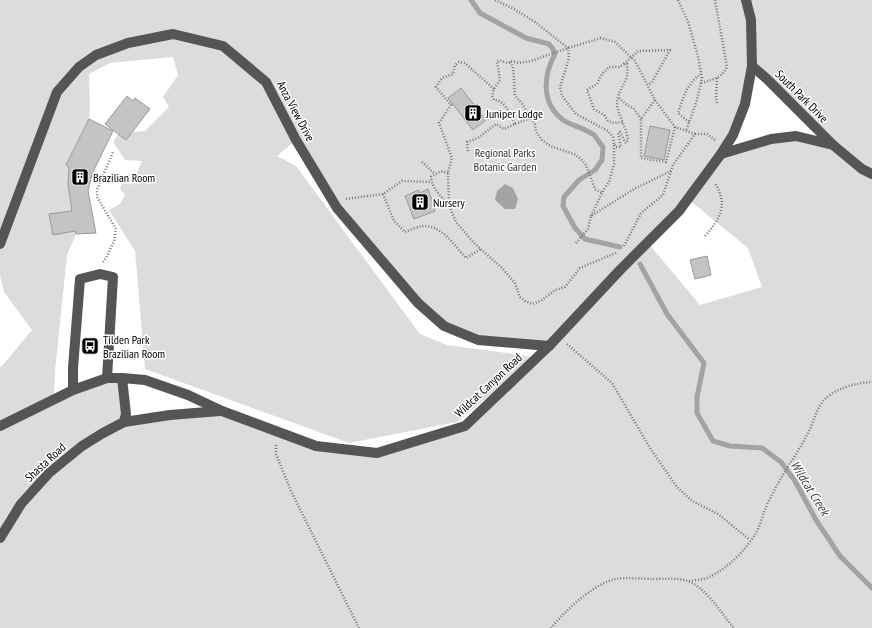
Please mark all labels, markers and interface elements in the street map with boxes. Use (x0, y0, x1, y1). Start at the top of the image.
street label: South Park Drive (772, 66, 832, 126)
street label: Anza View Drive (274, 78, 318, 144)
building icon: Juniper Lodge (463, 103, 483, 123)
place label: Juniper Lodge (485, 106, 543, 121)
park label: Regional Parks Botanic Garden (474, 145, 536, 174)
building icon: Brazilian Room (70, 167, 90, 187)
place label: Brazilian Room (93, 170, 155, 185)
building icon: Nursery (410, 192, 430, 212)
place label: Nursery (433, 195, 465, 210)
place label: Tilden Park Brazilian Room (103, 332, 165, 361)
bus stop icon: Tilden Park Brazilian Room (80, 336, 100, 356)
street label: Wildcat Canyon Road (451, 350, 525, 420)
street label: Shasta Road (21, 439, 69, 485)
water label: Wildcat Creek (787, 457, 835, 520)

